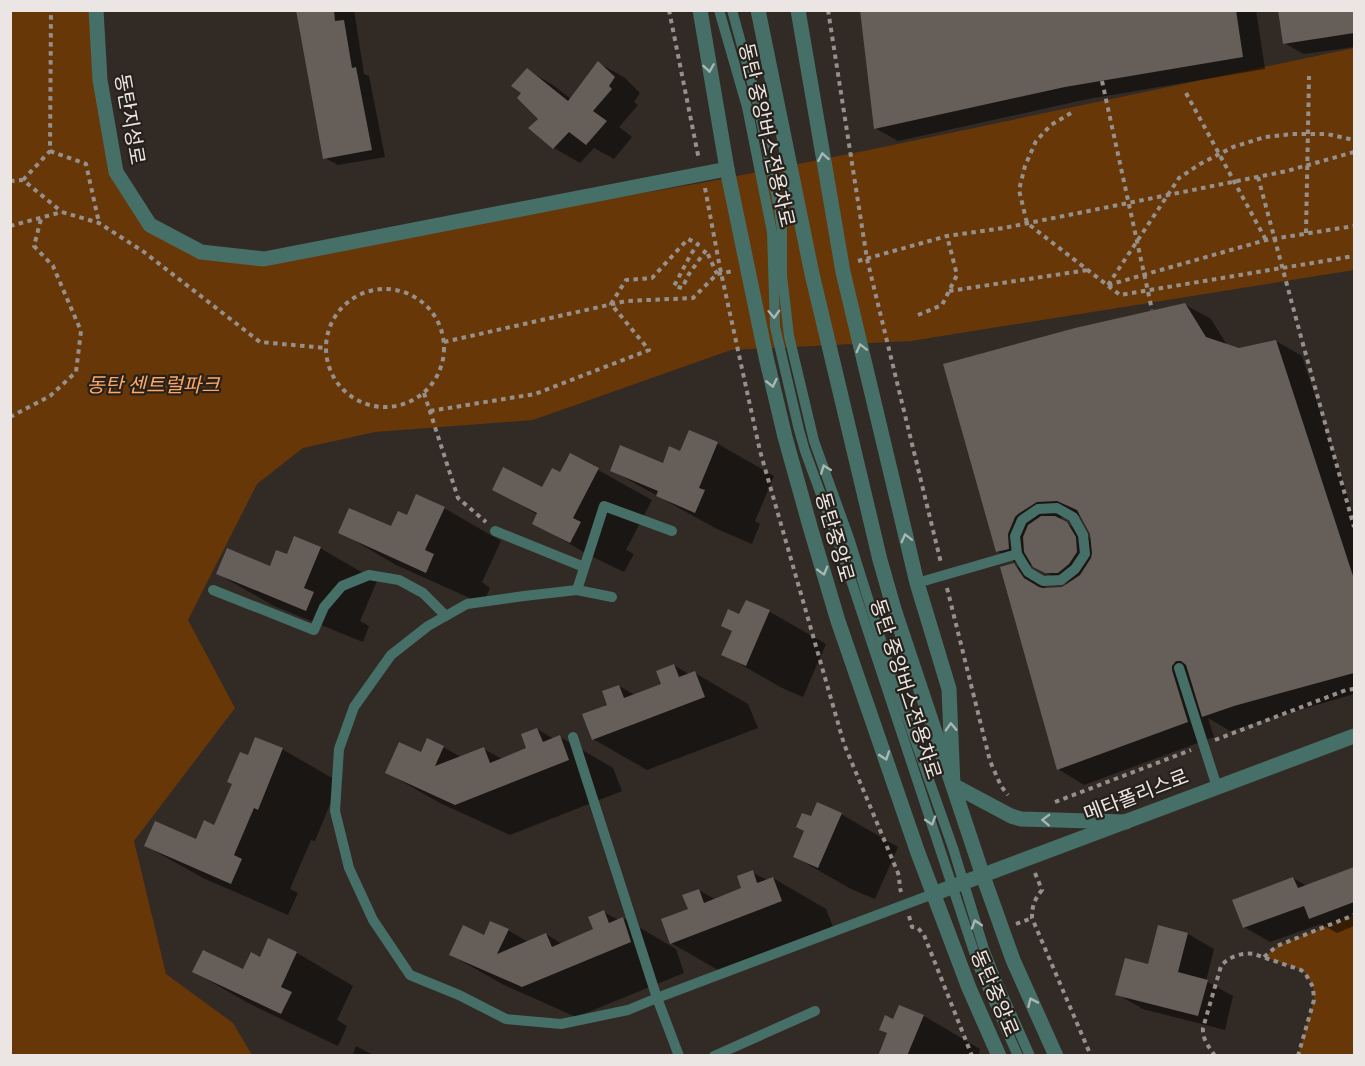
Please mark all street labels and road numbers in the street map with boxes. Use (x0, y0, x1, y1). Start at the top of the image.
street label: 동탄 중앙버스전용차로 (734, 40, 800, 230)
street label: 동탄지성로 (110, 72, 150, 166)
street label: 동탄중앙로 (811, 489, 859, 585)
street label: 동탄 중앙버스전용차로 (865, 596, 947, 782)
street label: 메타폴리스로 (1080, 764, 1192, 826)
street label: 동탄중앙로 (966, 946, 1024, 1040)

